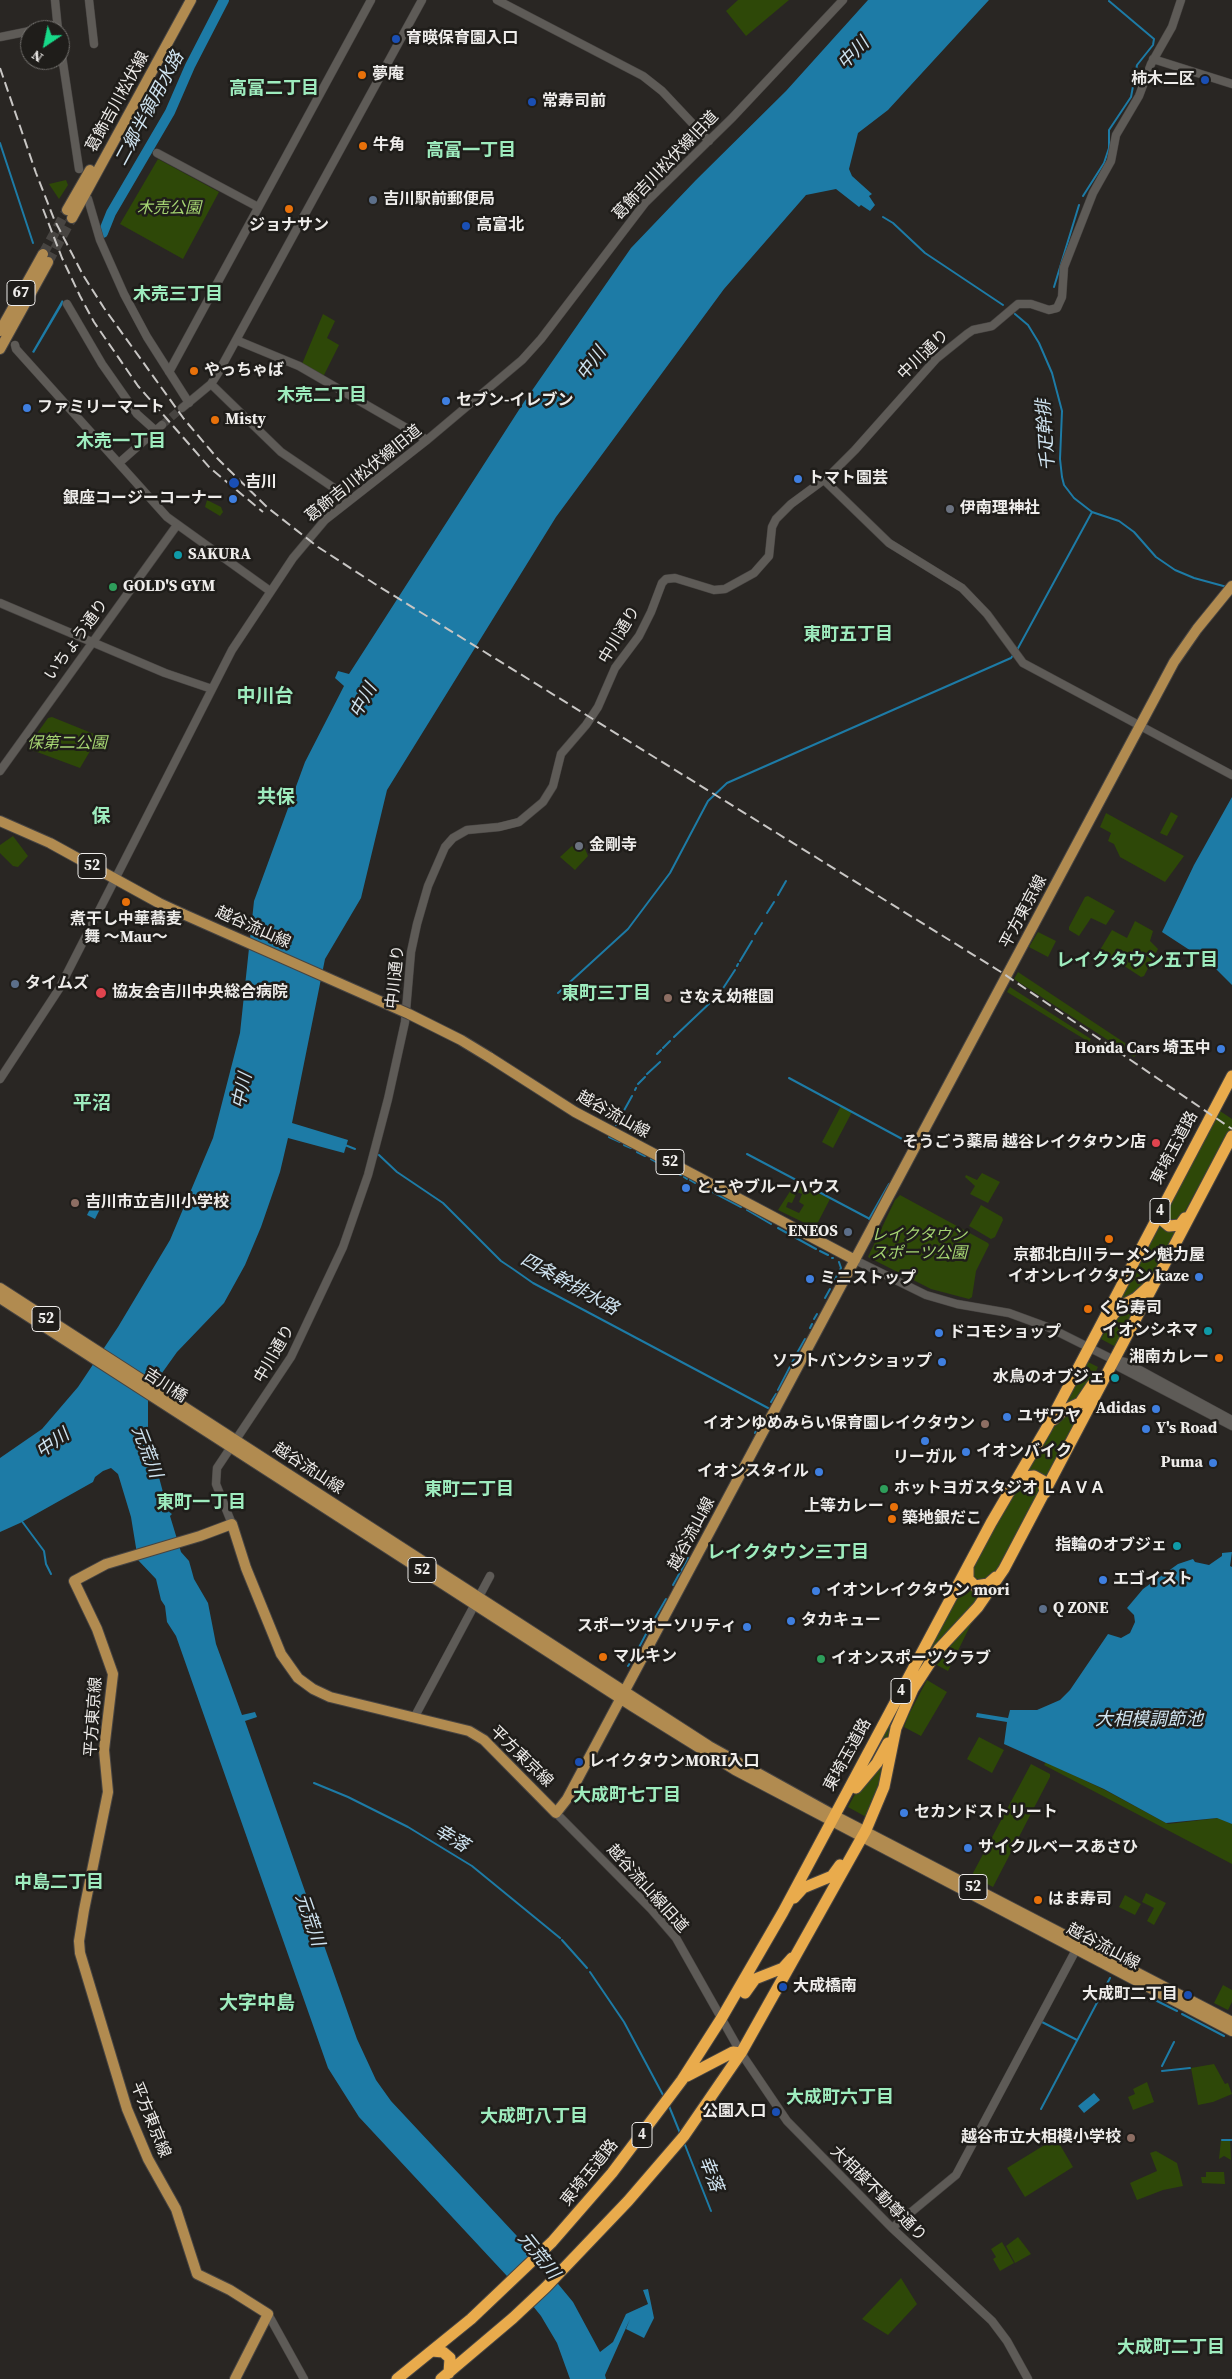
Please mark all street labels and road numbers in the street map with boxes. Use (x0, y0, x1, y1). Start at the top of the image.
street label: 葛飾吉川松伏線 (82, 48, 154, 156)
street label: 葛飾吉川松伏線旧道 (609, 108, 723, 224)
road number: 67 (7, 280, 35, 306)
street label: 中川通り (894, 326, 954, 384)
street label: 葛飾吉川松伏線旧道 (302, 421, 426, 527)
street label: いちょう通り (41, 596, 113, 684)
street label: 中川通り (595, 603, 645, 667)
road number: 52 (78, 854, 106, 878)
street label: 平方東京線 (997, 872, 1051, 952)
street label: 越谷流山線 (213, 903, 293, 953)
street label: 中川通り (383, 944, 409, 1010)
street label: 越谷流山線 (573, 1087, 653, 1143)
street label: 東埼玉道路 (1148, 1108, 1202, 1188)
road number: 52 (656, 1150, 684, 1174)
road number: 4 (1150, 1198, 1170, 1224)
road number: 52 (32, 1306, 60, 1332)
street label: 中川通り (251, 1321, 299, 1387)
street label: 吉川橋 (140, 1365, 190, 1407)
street label: 越谷流山線 (269, 1439, 347, 1499)
street label: 越谷流山線 (665, 1494, 719, 1574)
road number: 52 (408, 1558, 436, 1582)
street label: 平方東京線 (82, 1676, 106, 1758)
road number: 4 (891, 1678, 911, 1704)
street label: 東埼玉道路 (820, 1715, 876, 1795)
street label: 平方東京線 (486, 1722, 556, 1792)
street label: 越谷流山線旧道 (602, 1841, 692, 1937)
road number: 52 (959, 1874, 987, 1900)
street label: 越谷流山線 (1063, 1920, 1143, 1974)
street label: 平方東京線 (126, 2079, 174, 2161)
road number: 4 (632, 2122, 652, 2148)
street label: 東埼玉道路 (557, 2136, 623, 2210)
street label: 大相模不動尊通り (826, 2142, 930, 2246)

